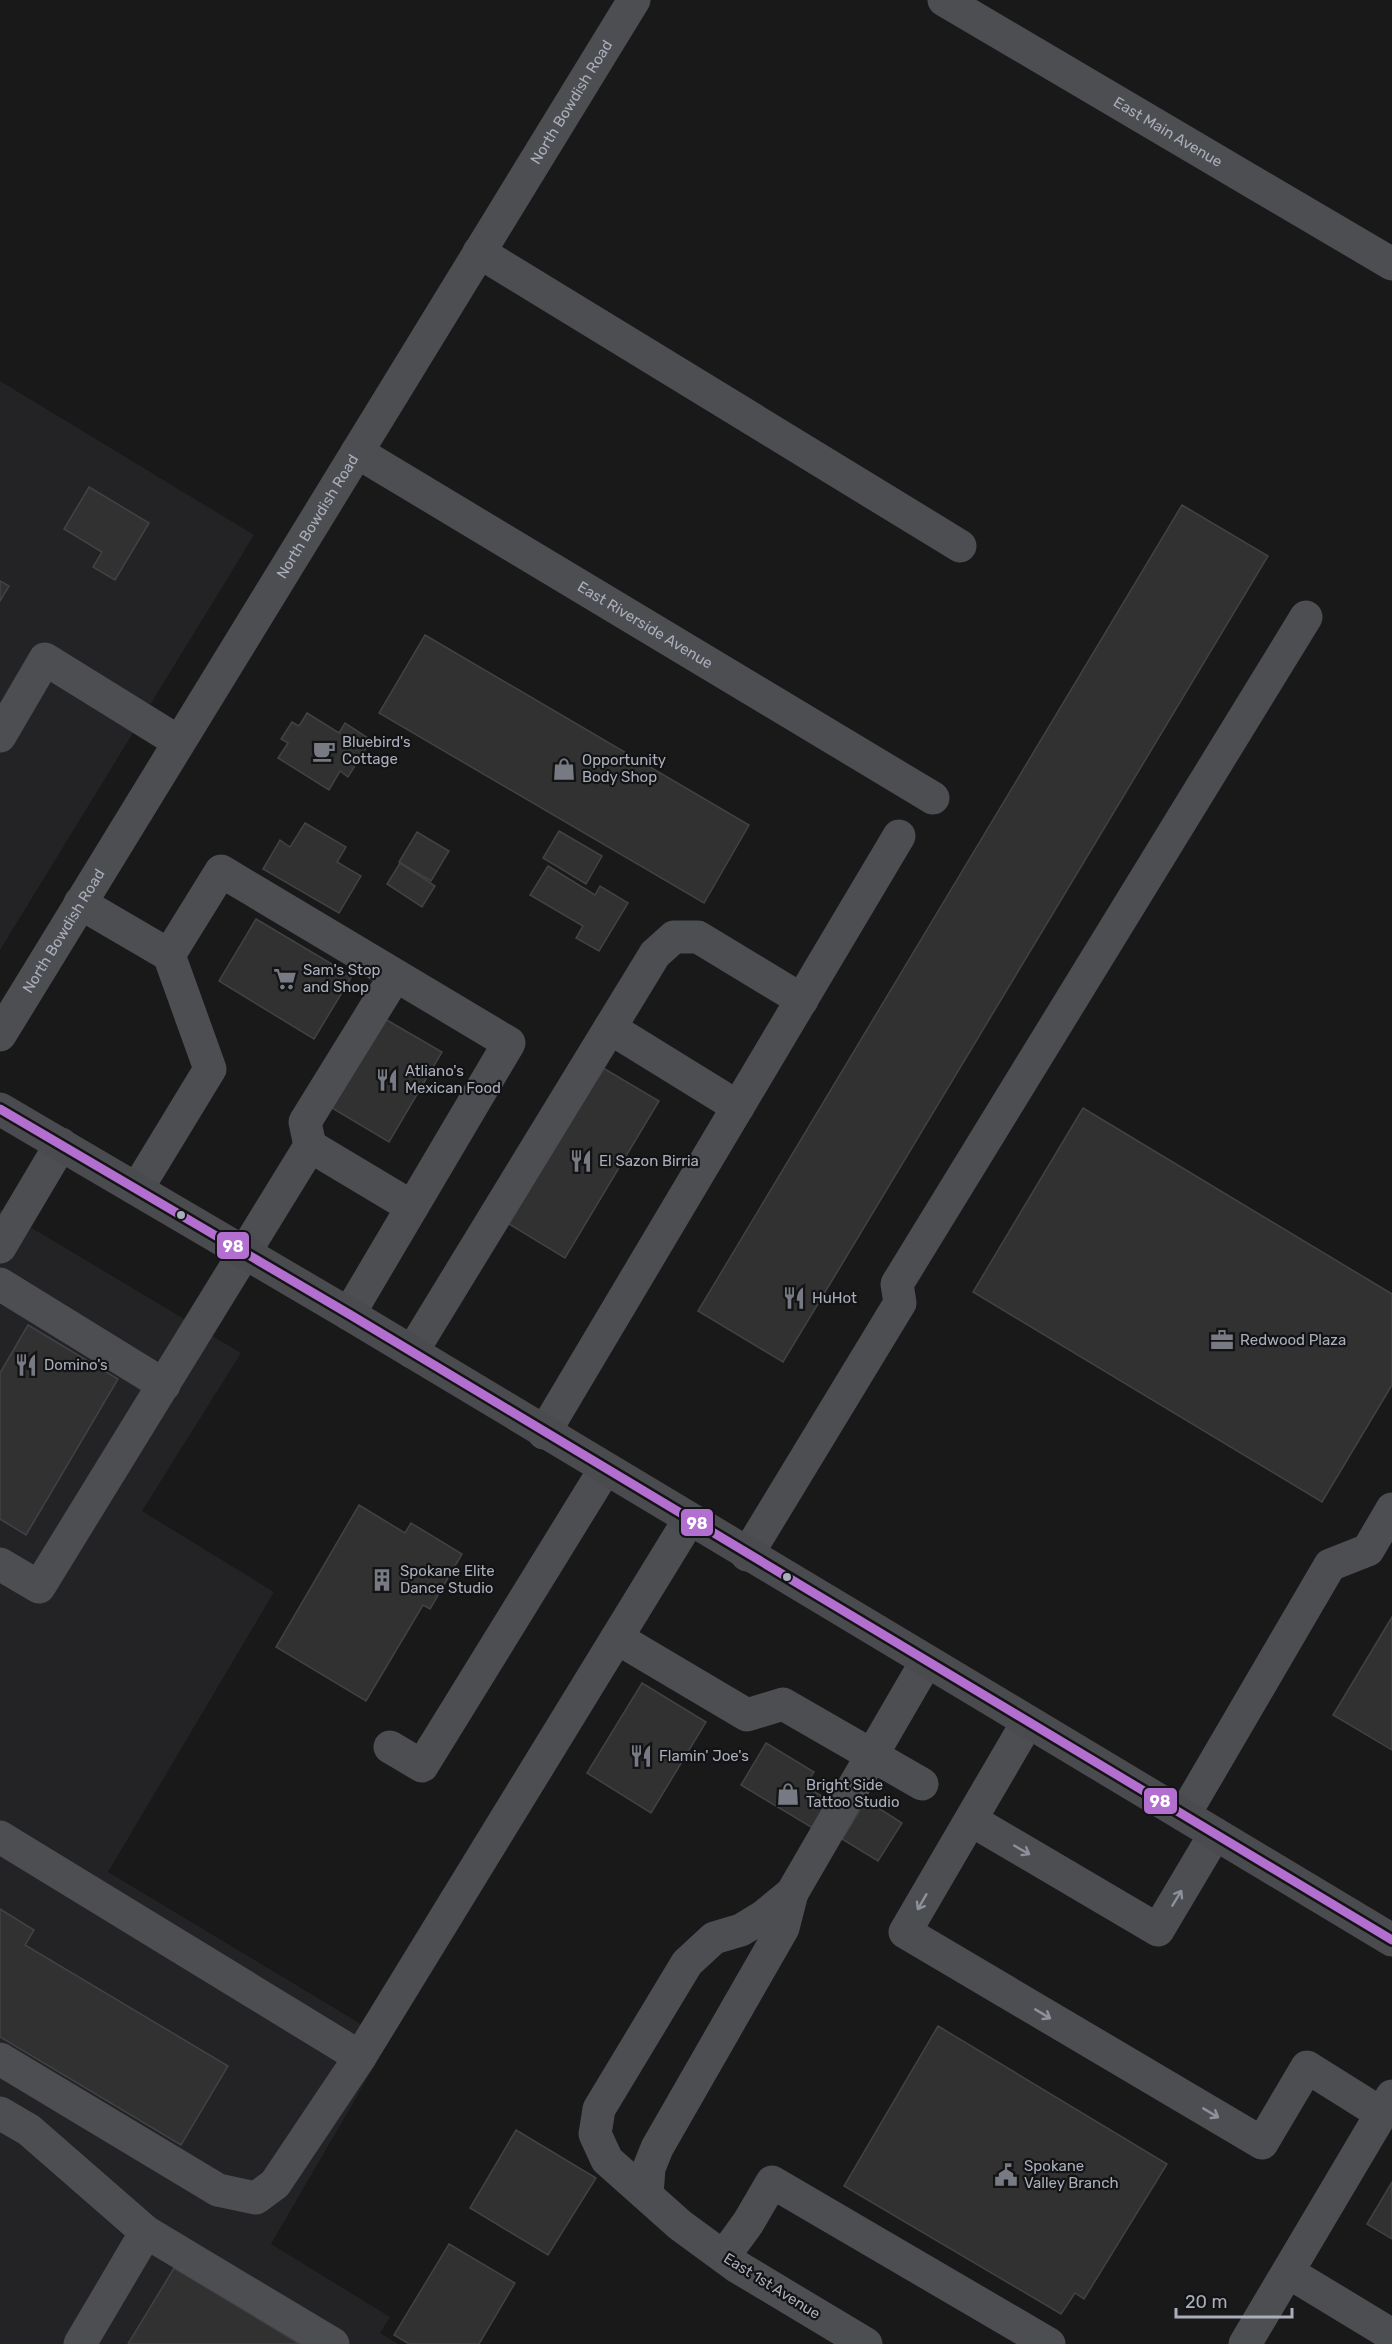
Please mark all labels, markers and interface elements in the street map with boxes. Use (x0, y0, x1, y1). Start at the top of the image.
street label: North Bowdish Road (527, 37, 616, 168)
street label: East Main Avenue (1110, 93, 1226, 171)
street label: North Bowdish Road (273, 451, 362, 582)
street label: East Riverside Avenue (574, 577, 716, 673)
place label: Bluebird's Cottage (342, 733, 411, 768)
cafe icon: Bluebird's Cottage (311, 738, 337, 764)
place label: Opportunity Body Shop (582, 751, 666, 786)
shop icon: Opportunity Body Shop (551, 756, 577, 782)
street label: North Bowdish Road (19, 866, 109, 996)
place label: Sam's Stop and Shop (303, 961, 381, 996)
supermarket icon: Sam's Stop and Shop (272, 966, 298, 992)
place label: Atliano's Mexican Food (405, 1062, 501, 1097)
restaurant icon: Atliano's Mexican Food (374, 1067, 400, 1093)
restaurant icon: El Sazon Birria (568, 1148, 594, 1174)
place label: El Sazon Birria (599, 1152, 699, 1170)
unlabelled marker (175, 1209, 187, 1221)
line badge: 98 (216, 1231, 250, 1260)
text: 98 (222, 1237, 244, 1256)
restaurant icon: HuHot (781, 1285, 807, 1311)
place label: HuHot (812, 1289, 857, 1307)
office icon: Redwood Plaza (1209, 1327, 1235, 1353)
place label: Redwood Plaza (1240, 1331, 1346, 1349)
restaurant icon: Domino's (13, 1352, 39, 1378)
place label: Domino's (44, 1356, 108, 1374)
line badge: 98 (680, 1508, 714, 1537)
text: 98 (686, 1514, 708, 1533)
place label: Spokane Elite Dance Studio (400, 1562, 495, 1597)
building icon: Spokane Elite Dance Studio (369, 1567, 395, 1593)
unlabelled marker (781, 1571, 793, 1583)
restaurant icon: Flamin' Joe's (628, 1743, 654, 1769)
place label: Flamin' Joe's (659, 1747, 749, 1765)
place label: Bright Side Tattoo Studio (806, 1776, 900, 1811)
shop icon: Bright Side Tattoo Studio (775, 1781, 801, 1807)
line badge: 98 (1143, 1787, 1178, 1815)
text: 98 (1149, 1792, 1171, 1811)
one-way arrow (1013, 1844, 1030, 1856)
one-way arrow (1171, 1890, 1183, 1907)
one-way arrow (916, 1893, 928, 1910)
one-way arrow (1034, 2008, 1051, 2020)
one-way arrow (1202, 2107, 1219, 2119)
place label: Spokane Valley Branch (1024, 2157, 1119, 2192)
public building icon: Spokane Valley Branch (993, 2162, 1019, 2188)
street label: East 1st Avenue (720, 2249, 824, 2323)
scale bar (1176, 2281, 1292, 2319)
text: 20 m (1185, 2291, 1227, 2313)

